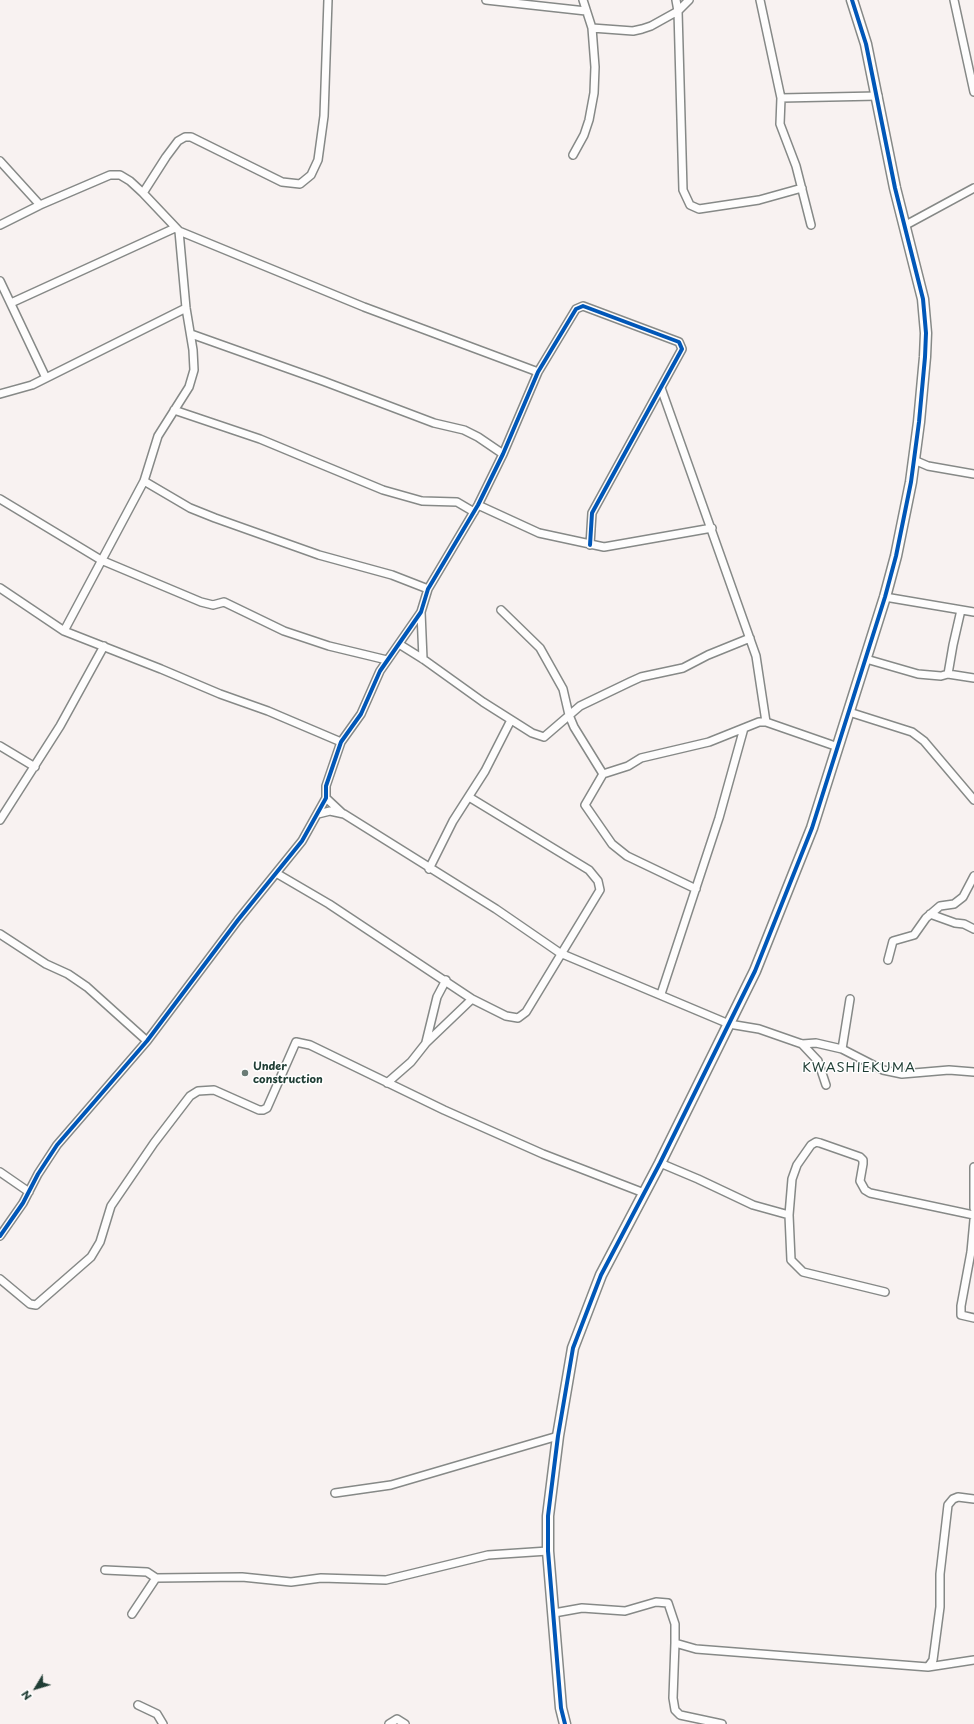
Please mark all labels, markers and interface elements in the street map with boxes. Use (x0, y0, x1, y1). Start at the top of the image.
place label: Under construction (253, 1060, 323, 1086)
district label: KWASHIEKUMA (803, 1060, 915, 1076)
marker: Under construction (240, 1068, 250, 1078)
north arrow (16, 1668, 56, 1708)
text: N (17, 1687, 36, 1704)

